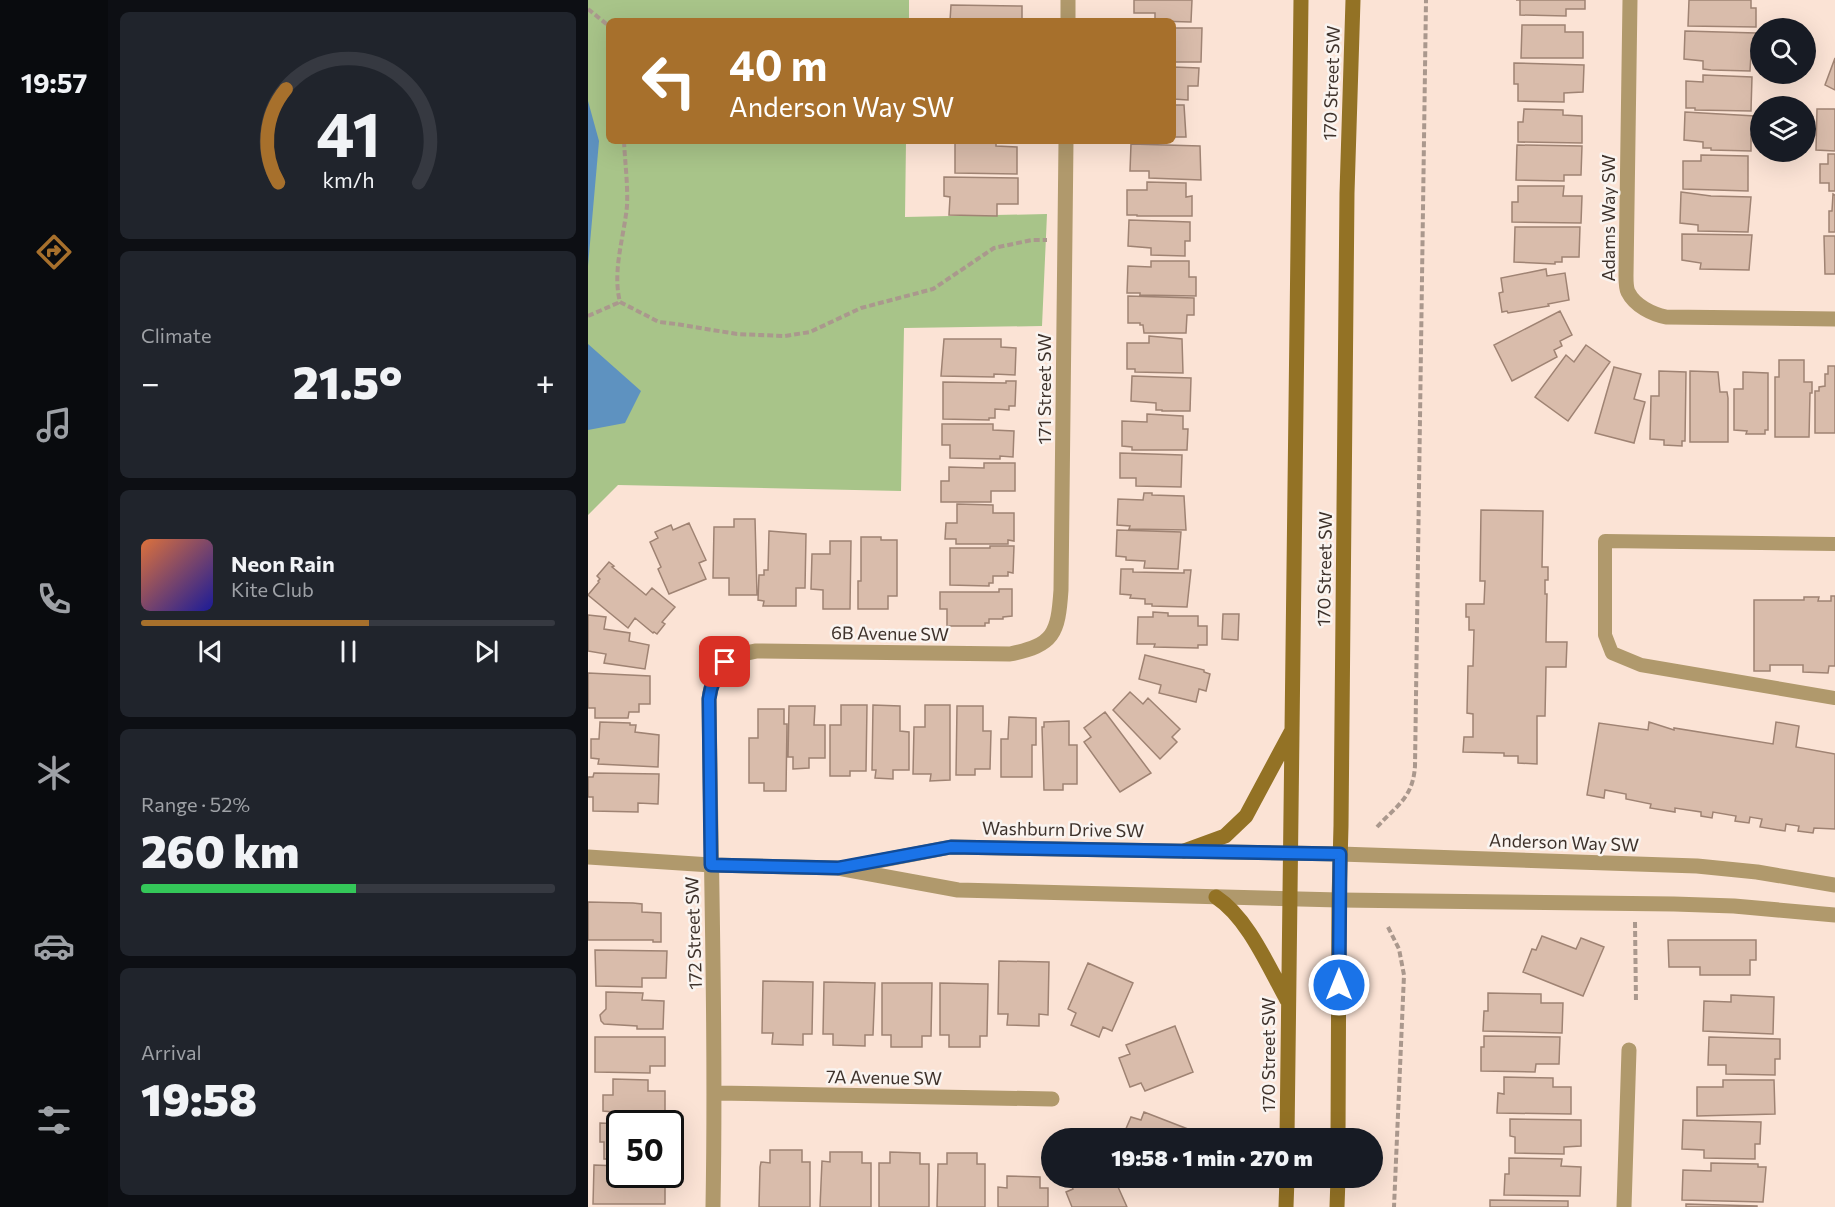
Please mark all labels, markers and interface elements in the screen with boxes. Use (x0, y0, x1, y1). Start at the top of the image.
map controls (1750, 18, 1816, 162)
button: search (1750, 18, 1816, 84)
street label: 170 Street SW (1318, 25, 1344, 141)
text: 40 m (729, 38, 827, 90)
icon: left (630, 42, 708, 120)
text: 19:57 (21, 66, 87, 99)
text: Anderson Way SW (729, 90, 954, 123)
text: 41 (316, 94, 380, 170)
button: layers (1750, 96, 1816, 162)
street label: Adams Way SW (1597, 154, 1619, 282)
text: km/h (322, 166, 374, 192)
icon: directions (33, 231, 75, 273)
text: Climate (141, 323, 211, 347)
street label: 171 Street SW (1033, 333, 1055, 445)
text: 21.5° (293, 353, 403, 408)
text: − (141, 361, 160, 402)
text: + (536, 361, 555, 402)
icon: music (33, 404, 75, 446)
street label: 170 Street SW (1312, 511, 1336, 627)
text: Neon Rain (231, 550, 335, 577)
text: Kite Club (231, 577, 314, 601)
icon: phone (33, 578, 75, 620)
street label: 6B Avenue SW (831, 621, 949, 645)
icon: previous (194, 635, 227, 668)
icon: pause (332, 635, 365, 668)
icon: next (470, 635, 503, 668)
pin (699, 636, 750, 687)
icon: arrive (708, 645, 741, 678)
icon: climate (33, 752, 75, 794)
text: Range · 52% (141, 792, 250, 816)
street label: Washburn Drive SW (982, 817, 1144, 841)
text: 260 km (141, 822, 299, 877)
street label: Anderson Way SW (1489, 828, 1639, 856)
street label: 172 Street SW (680, 876, 706, 990)
icon: car (33, 925, 75, 967)
position arrow (1307, 953, 1371, 1017)
street label: 170 Street SW (1257, 997, 1279, 1113)
text: Arrival (141, 1040, 202, 1064)
street label: 7A Avenue SW (826, 1065, 942, 1089)
text: 19:58 (141, 1070, 257, 1125)
icon: filters (33, 1099, 75, 1141)
speed limit sign: 50 (606, 1110, 684, 1188)
text: 19:58 · 1 min · 270 m (1111, 1144, 1313, 1171)

